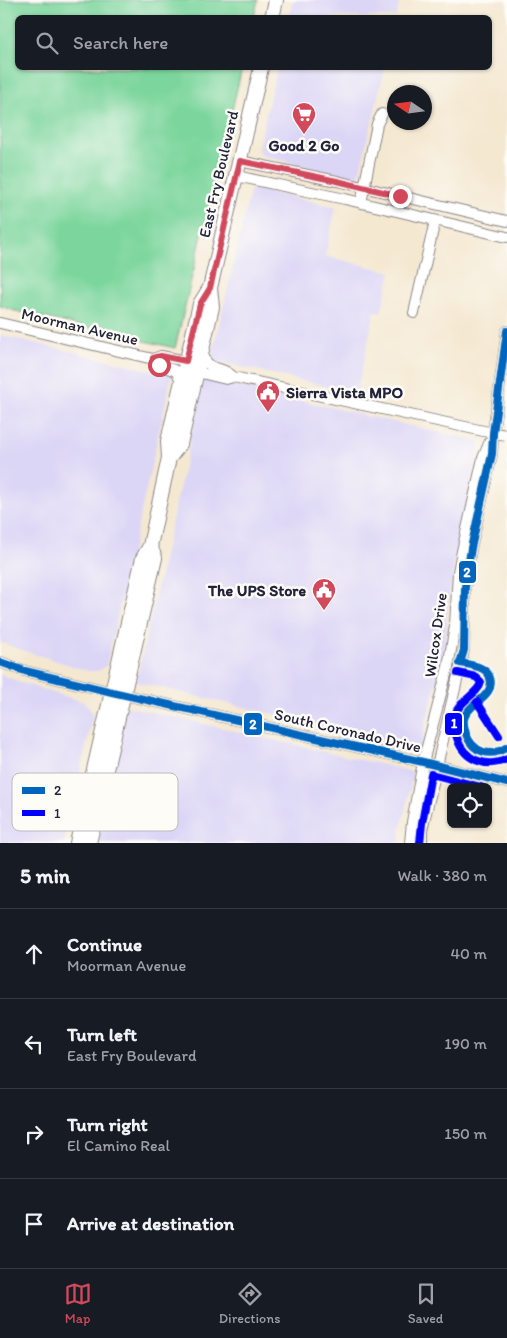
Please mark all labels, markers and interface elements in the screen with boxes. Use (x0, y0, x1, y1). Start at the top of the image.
search box (15, 15, 492, 70)
icon: search (33, 29, 61, 57)
text: Search here (73, 31, 168, 54)
north arrow (387, 85, 432, 130)
supermarket icon: Good 2 Go (291, 101, 317, 135)
street label: East Fry Boulevard (195, 108, 242, 239)
place label: Good 2 Go (269, 136, 339, 155)
route end (389, 185, 412, 208)
street label: Moorman Avenue (20, 304, 140, 349)
route start (148, 354, 171, 377)
public building icon: Sierra Vista MPO (255, 379, 281, 413)
place label: Sierra Vista MPO (286, 383, 403, 402)
line badge: 2 (458, 560, 477, 584)
text: 2 (463, 564, 471, 581)
public building icon: The UPS Store (311, 577, 337, 611)
place label: The UPS Store (207, 581, 306, 600)
street label: Wilcox Drive (420, 592, 451, 679)
street label: South Coronado Drive (273, 704, 423, 757)
line badge: 2 (243, 712, 263, 736)
line badge: 1 (444, 712, 463, 736)
text: 1 (451, 715, 458, 732)
text: 2 (249, 716, 257, 733)
legend (12, 773, 178, 831)
text: 2 (54, 782, 62, 799)
map controls (447, 783, 492, 828)
button: locate (447, 783, 492, 828)
text: 1 (54, 805, 61, 822)
text: 5 min (20, 863, 70, 888)
text: Walk · 380 m (397, 866, 487, 885)
text: Continue (67, 933, 142, 956)
icon: ahead (20, 940, 48, 968)
text: 40 m (450, 944, 487, 963)
text: Moorman Avenue (67, 956, 186, 975)
text: Turn left (67, 1023, 137, 1046)
icon: left (20, 1030, 48, 1058)
text: 190 m (444, 1034, 487, 1053)
text: East Fry Boulevard (67, 1046, 196, 1065)
text: Turn right (67, 1113, 148, 1136)
icon: right (20, 1120, 48, 1148)
text: 150 m (444, 1124, 487, 1143)
text: El Camino Real (67, 1136, 170, 1155)
icon: arrive (20, 1210, 48, 1238)
text: Arrive at destination (67, 1212, 234, 1235)
tab: Map (64, 1280, 92, 1327)
tab: Directions (219, 1280, 280, 1327)
tab: Saved (408, 1280, 443, 1327)

